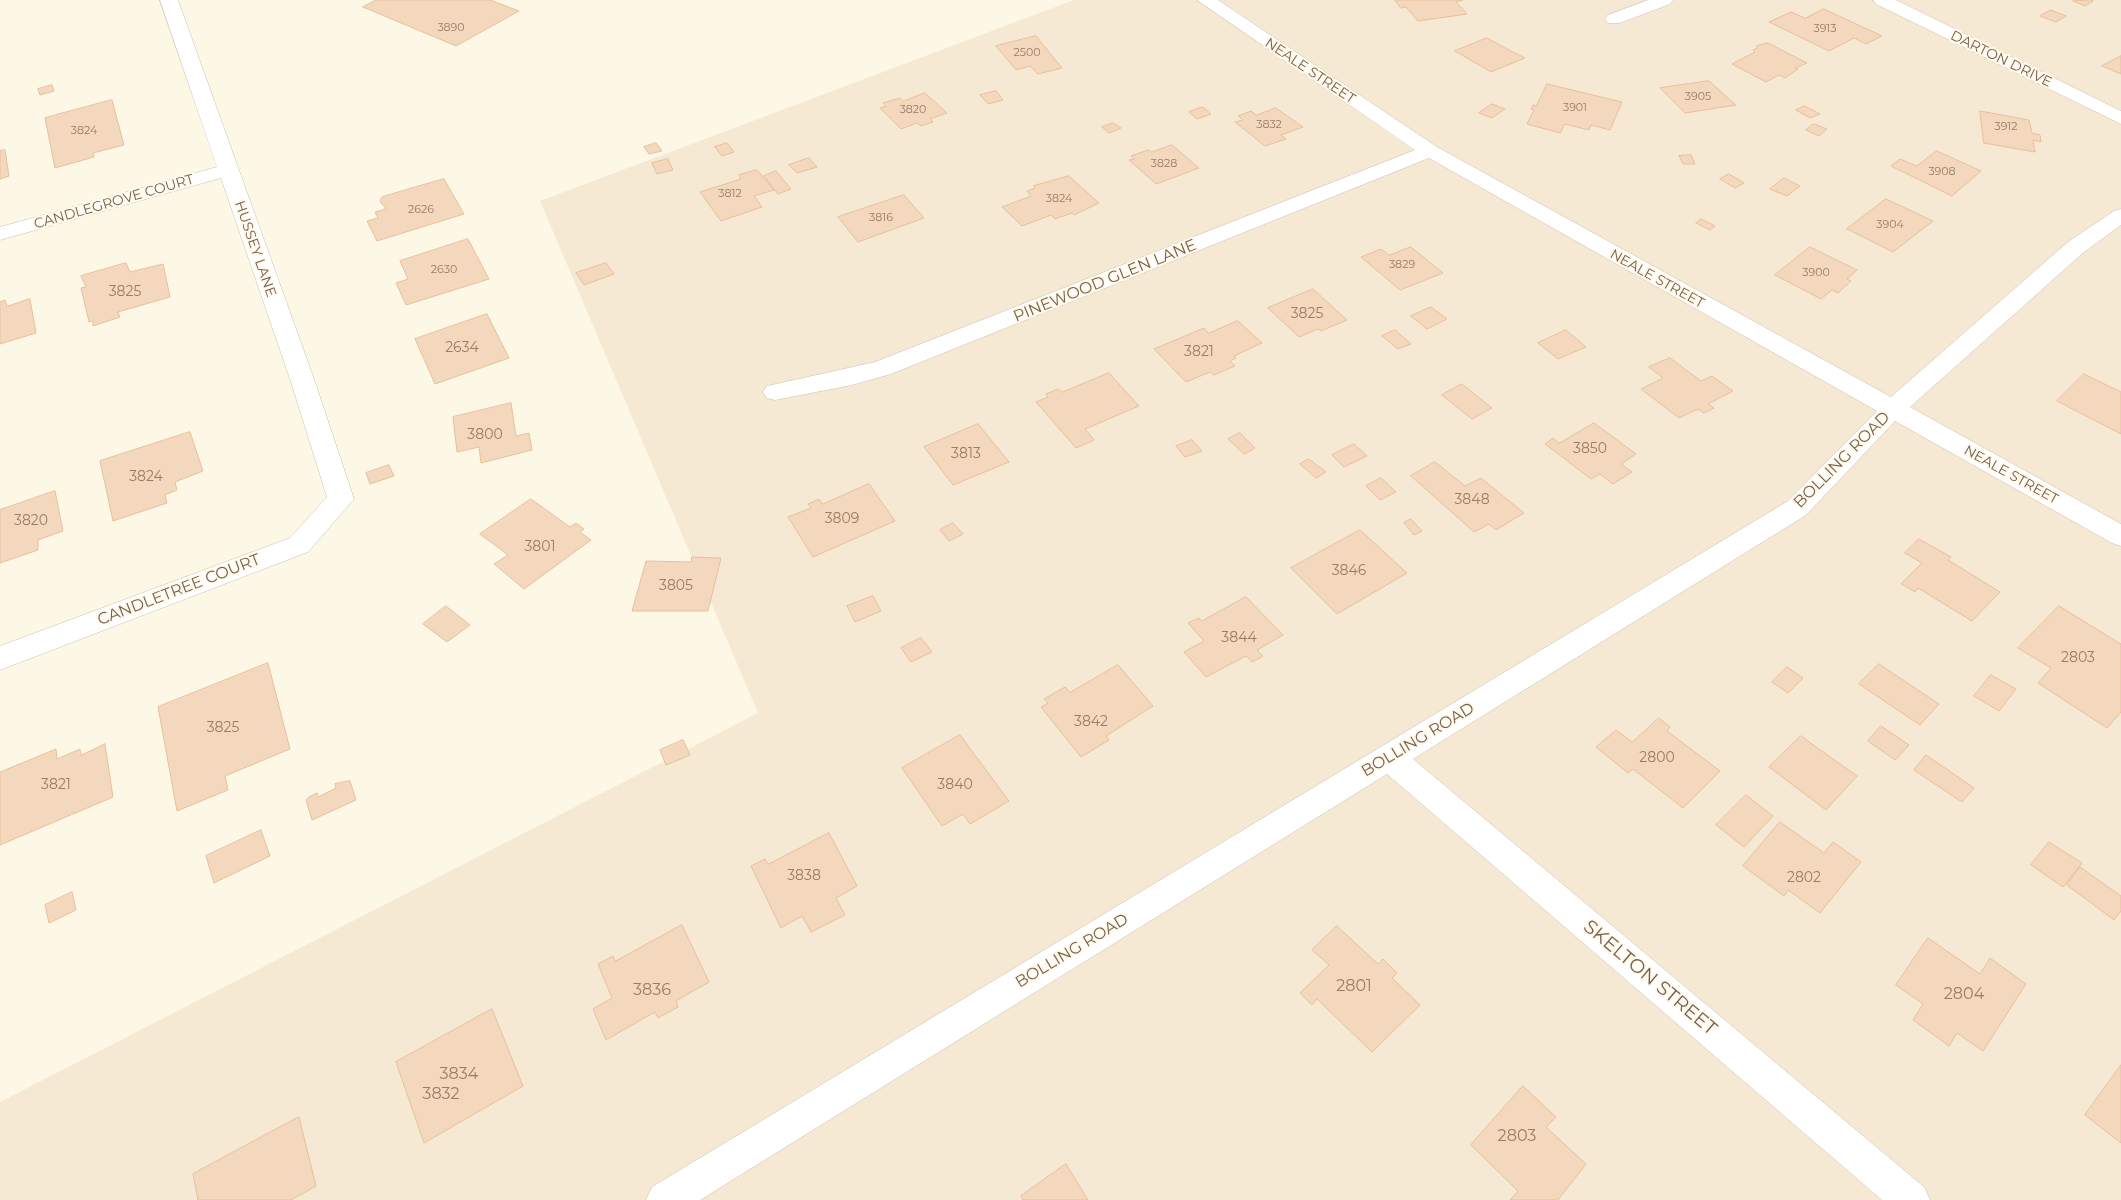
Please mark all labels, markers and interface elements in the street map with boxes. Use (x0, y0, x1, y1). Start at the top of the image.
house number: 3890 (437, 21, 465, 35)
house number: 3913 (1813, 22, 1837, 36)
street label: DARTON DRIVE (1948, 27, 2054, 91)
street label: NEALE STREET (1262, 35, 1358, 107)
house number: 2500 (1013, 46, 1041, 60)
house number: 3905 (1685, 90, 1711, 104)
house number: 3901 (1563, 101, 1587, 115)
house number: 3820 (900, 103, 926, 117)
house number: 3832 (1256, 118, 1282, 132)
house number: 3912 (1994, 120, 2018, 134)
house number: 3824 (71, 124, 97, 138)
house number: 3828 (1151, 157, 1177, 171)
house number: 3908 (1928, 165, 1956, 179)
street label: CANDLEGROVE COURT (32, 171, 196, 233)
house number: 3812 (718, 187, 742, 201)
house number: 3824 (1046, 192, 1072, 206)
street label: HUSSEY LANE (231, 199, 279, 299)
house number: 2626 (408, 203, 434, 217)
house number: 3816 (869, 211, 893, 225)
house number: 3904 (1876, 218, 1904, 232)
street label: PINEWOOD GLEN LANE (1011, 235, 1199, 327)
street label: NEALE STREET (1607, 246, 1707, 312)
house number: 3829 (1389, 258, 1415, 272)
house number: 2630 (431, 263, 457, 277)
house number: 3900 (1802, 266, 1830, 280)
house number: 3825 (109, 284, 141, 300)
house number: 3825 (1291, 306, 1323, 322)
house number: 2634 (445, 340, 479, 356)
house number: 3821 (1184, 344, 1214, 360)
street label: BOLLING ROAD (1790, 408, 1894, 512)
house number: 3800 (467, 427, 503, 443)
house number: 3850 (1573, 441, 1607, 457)
street label: NEALE STREET (1961, 442, 2061, 508)
house number: 3813 (951, 446, 981, 462)
house number: 3824 (129, 469, 163, 485)
house number: 3848 (1454, 492, 1490, 508)
house number: 3809 (825, 511, 859, 527)
house number: 3820 (14, 513, 48, 529)
house number: 3801 (524, 539, 556, 555)
street label: CANDLETREE COURT (95, 550, 263, 630)
house number: 3846 (1332, 563, 1366, 579)
house number: 3805 (659, 578, 693, 594)
house number: 3844 (1221, 630, 1257, 646)
house number: 2803 (2061, 650, 2095, 666)
street label: BOLLING ROAD (1358, 699, 1478, 781)
house number: 3842 (1074, 714, 1108, 730)
house number: 3825 (207, 720, 239, 736)
house number: 2800 (1639, 750, 1675, 766)
house number: 3821 (41, 777, 71, 793)
house number: 3840 (937, 777, 973, 793)
house number: 3838 (787, 868, 821, 884)
house number: 2802 (1787, 870, 1821, 886)
street label: BOLLING ROAD (1012, 910, 1132, 992)
street label: SKELTON STREET (1579, 916, 1721, 1040)
house number: 2801 (1336, 976, 1372, 996)
house number: 3836 (633, 980, 671, 1000)
house number: 2804 (1944, 984, 1984, 1004)
house number: 3834 (440, 1064, 478, 1084)
house number: 3832 (422, 1084, 460, 1104)
house number: 2803 (1498, 1126, 1536, 1146)

